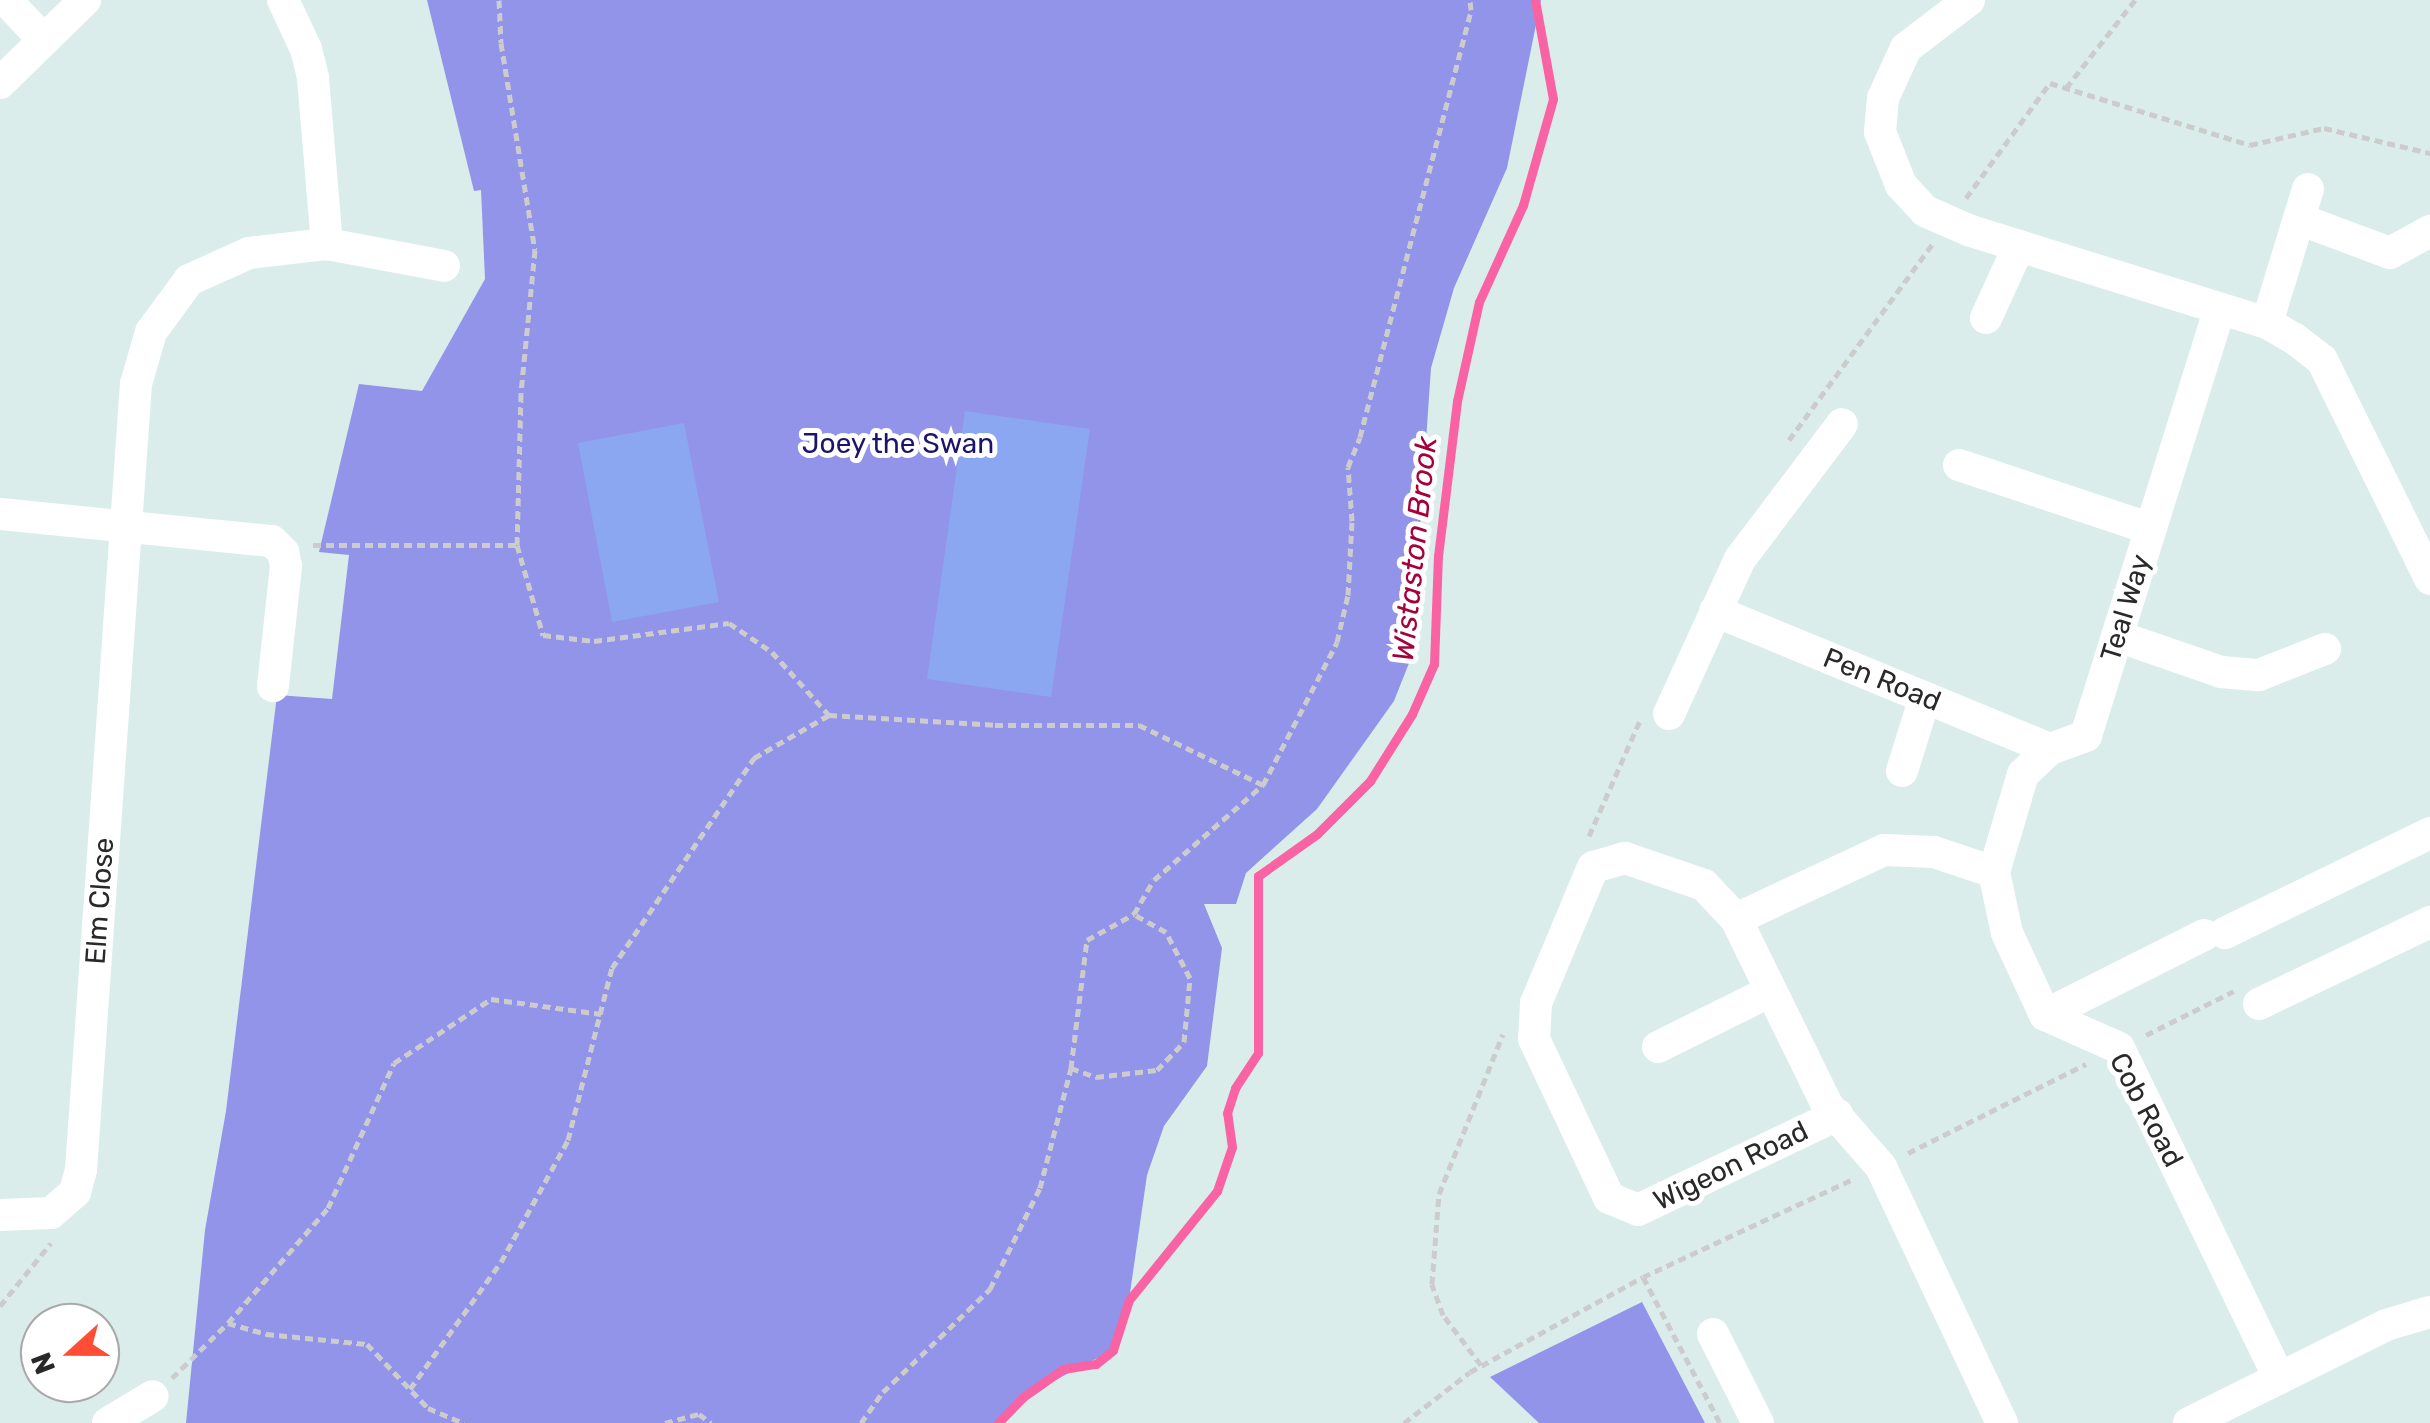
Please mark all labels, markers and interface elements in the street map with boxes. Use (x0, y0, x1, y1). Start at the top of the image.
park label: Joey the Swan (801, 427, 995, 461)
water label: Wistaston Brook (1385, 435, 1445, 663)
street label: Teal Way (2094, 550, 2158, 666)
street label: Pen Road (1818, 641, 1946, 719)
street label: Elm Close (79, 836, 121, 966)
street label: Cob Road (2102, 1047, 2190, 1173)
street label: Wigeon Road (1648, 1114, 1814, 1218)
north arrow (20, 1303, 120, 1403)
text: N (24, 1348, 62, 1379)

